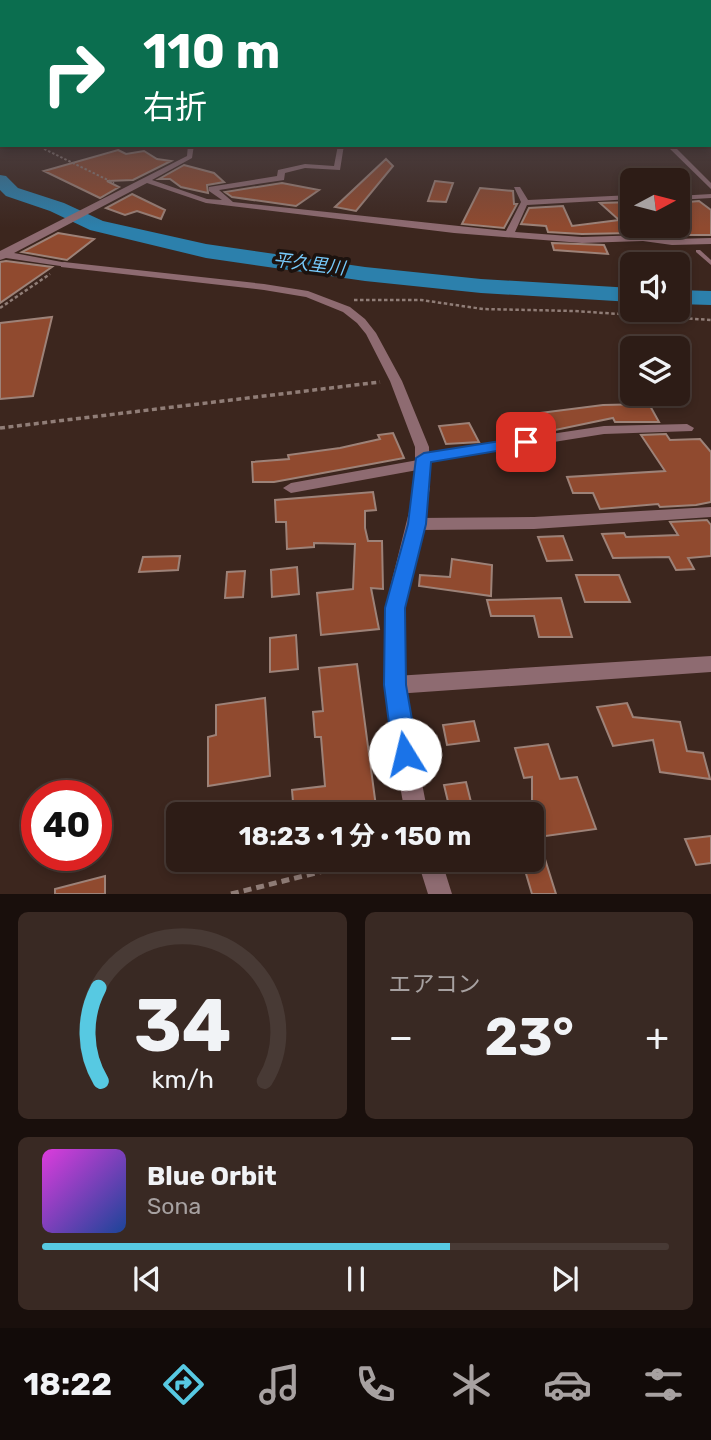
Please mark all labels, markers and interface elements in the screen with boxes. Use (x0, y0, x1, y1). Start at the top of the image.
text: 110 m (143, 22, 280, 80)
icon: right (28, 28, 119, 119)
text: 右折 (143, 88, 207, 126)
north arrow (620, 168, 690, 238)
map controls (620, 168, 690, 406)
water label: 平久里川 (272, 249, 348, 280)
button: sound (620, 252, 690, 322)
button: layers (620, 336, 690, 406)
pin (496, 412, 556, 472)
icon: arrive (507, 423, 545, 461)
position arrow (368, 717, 442, 791)
speed limit sign: 40 (21, 780, 112, 871)
text: 18:23 · 1 分 · 150 m (239, 821, 471, 852)
text: エアコン (389, 970, 481, 998)
text: 34 (133, 984, 231, 1070)
text: 23° (485, 1006, 574, 1068)
text: − (389, 1014, 413, 1060)
text: + (645, 1014, 669, 1060)
text: km/h (151, 1065, 213, 1094)
text: Blue Orbit (147, 1161, 277, 1192)
text: Sona (147, 1192, 201, 1220)
icon: previous (128, 1260, 166, 1298)
icon: pause (337, 1260, 375, 1298)
icon: next (546, 1260, 584, 1298)
icon: directions (159, 1360, 208, 1409)
icon: music (255, 1360, 304, 1409)
icon: phone (351, 1360, 400, 1409)
icon: climate (447, 1360, 496, 1409)
icon: car (543, 1360, 592, 1409)
icon: filters (639, 1360, 688, 1409)
text: 18:22 (23, 1365, 112, 1403)

